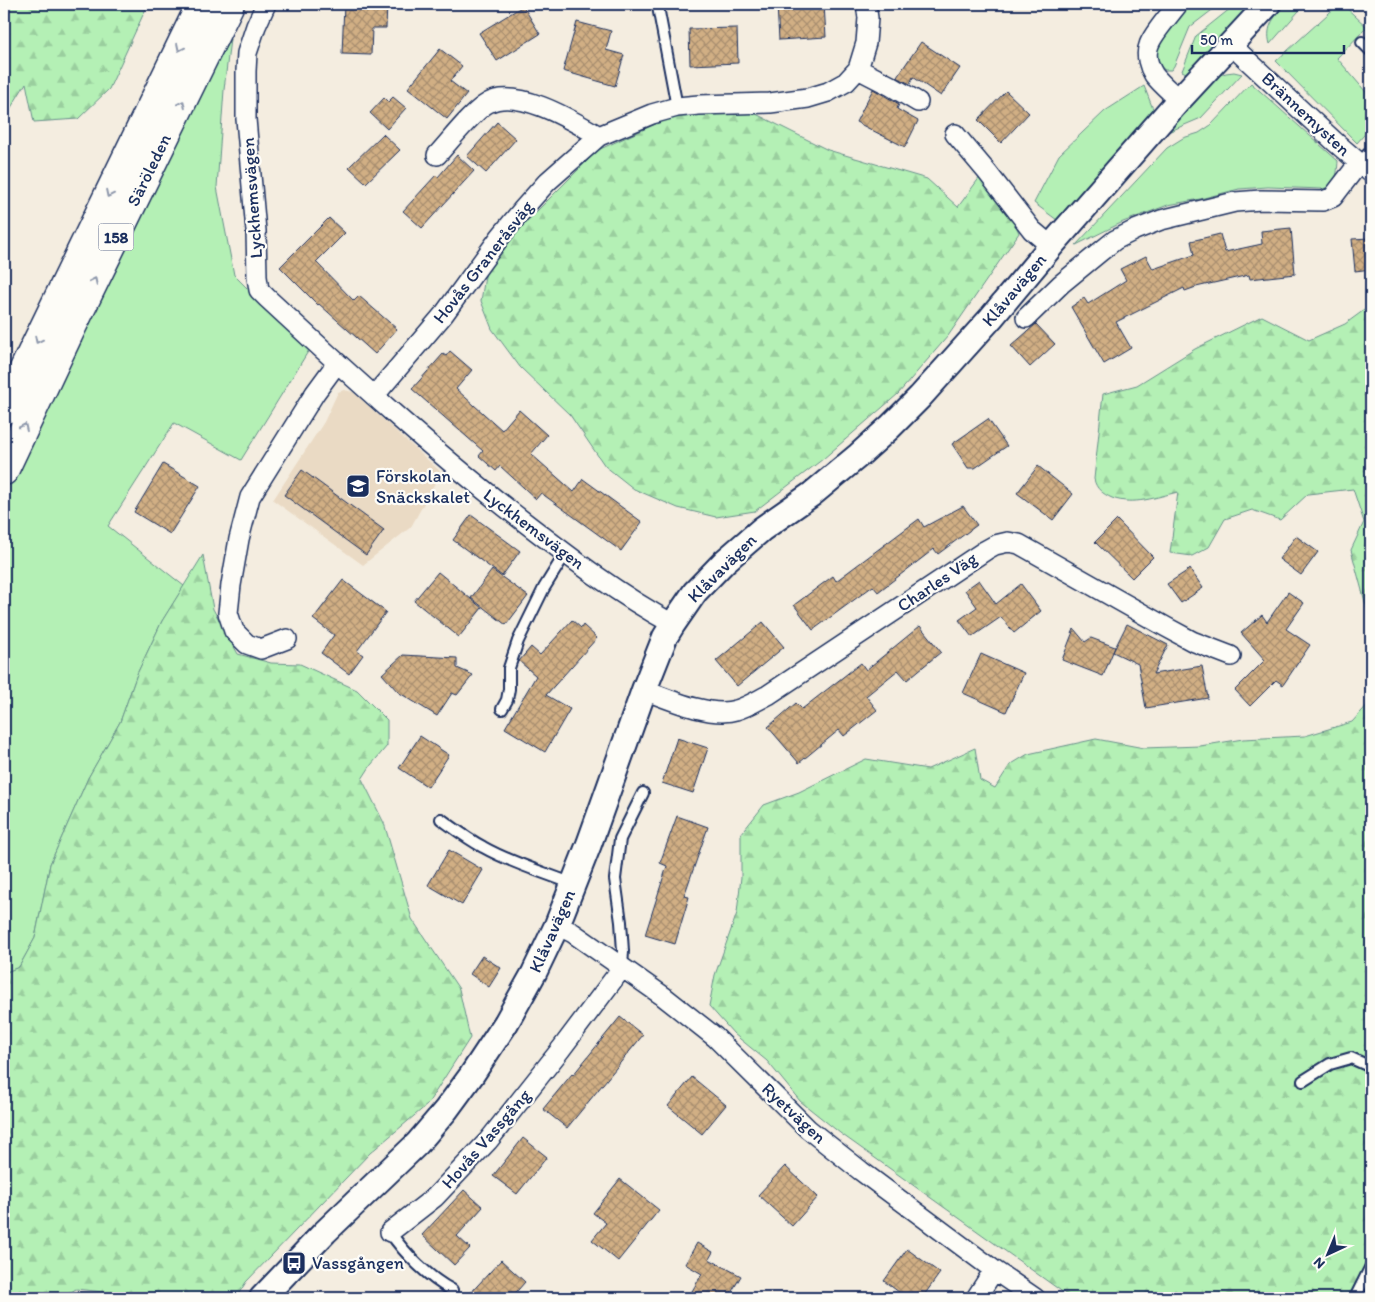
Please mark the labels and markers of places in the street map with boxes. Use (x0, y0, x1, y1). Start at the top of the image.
place label: Förskolan Snäckskalet (376, 465, 470, 508)
school or university icon: Förskolan Snäckskalet (345, 473, 371, 499)
bus stop icon: Vassgången (281, 1250, 307, 1276)
place label: Vassgången (312, 1252, 404, 1274)

